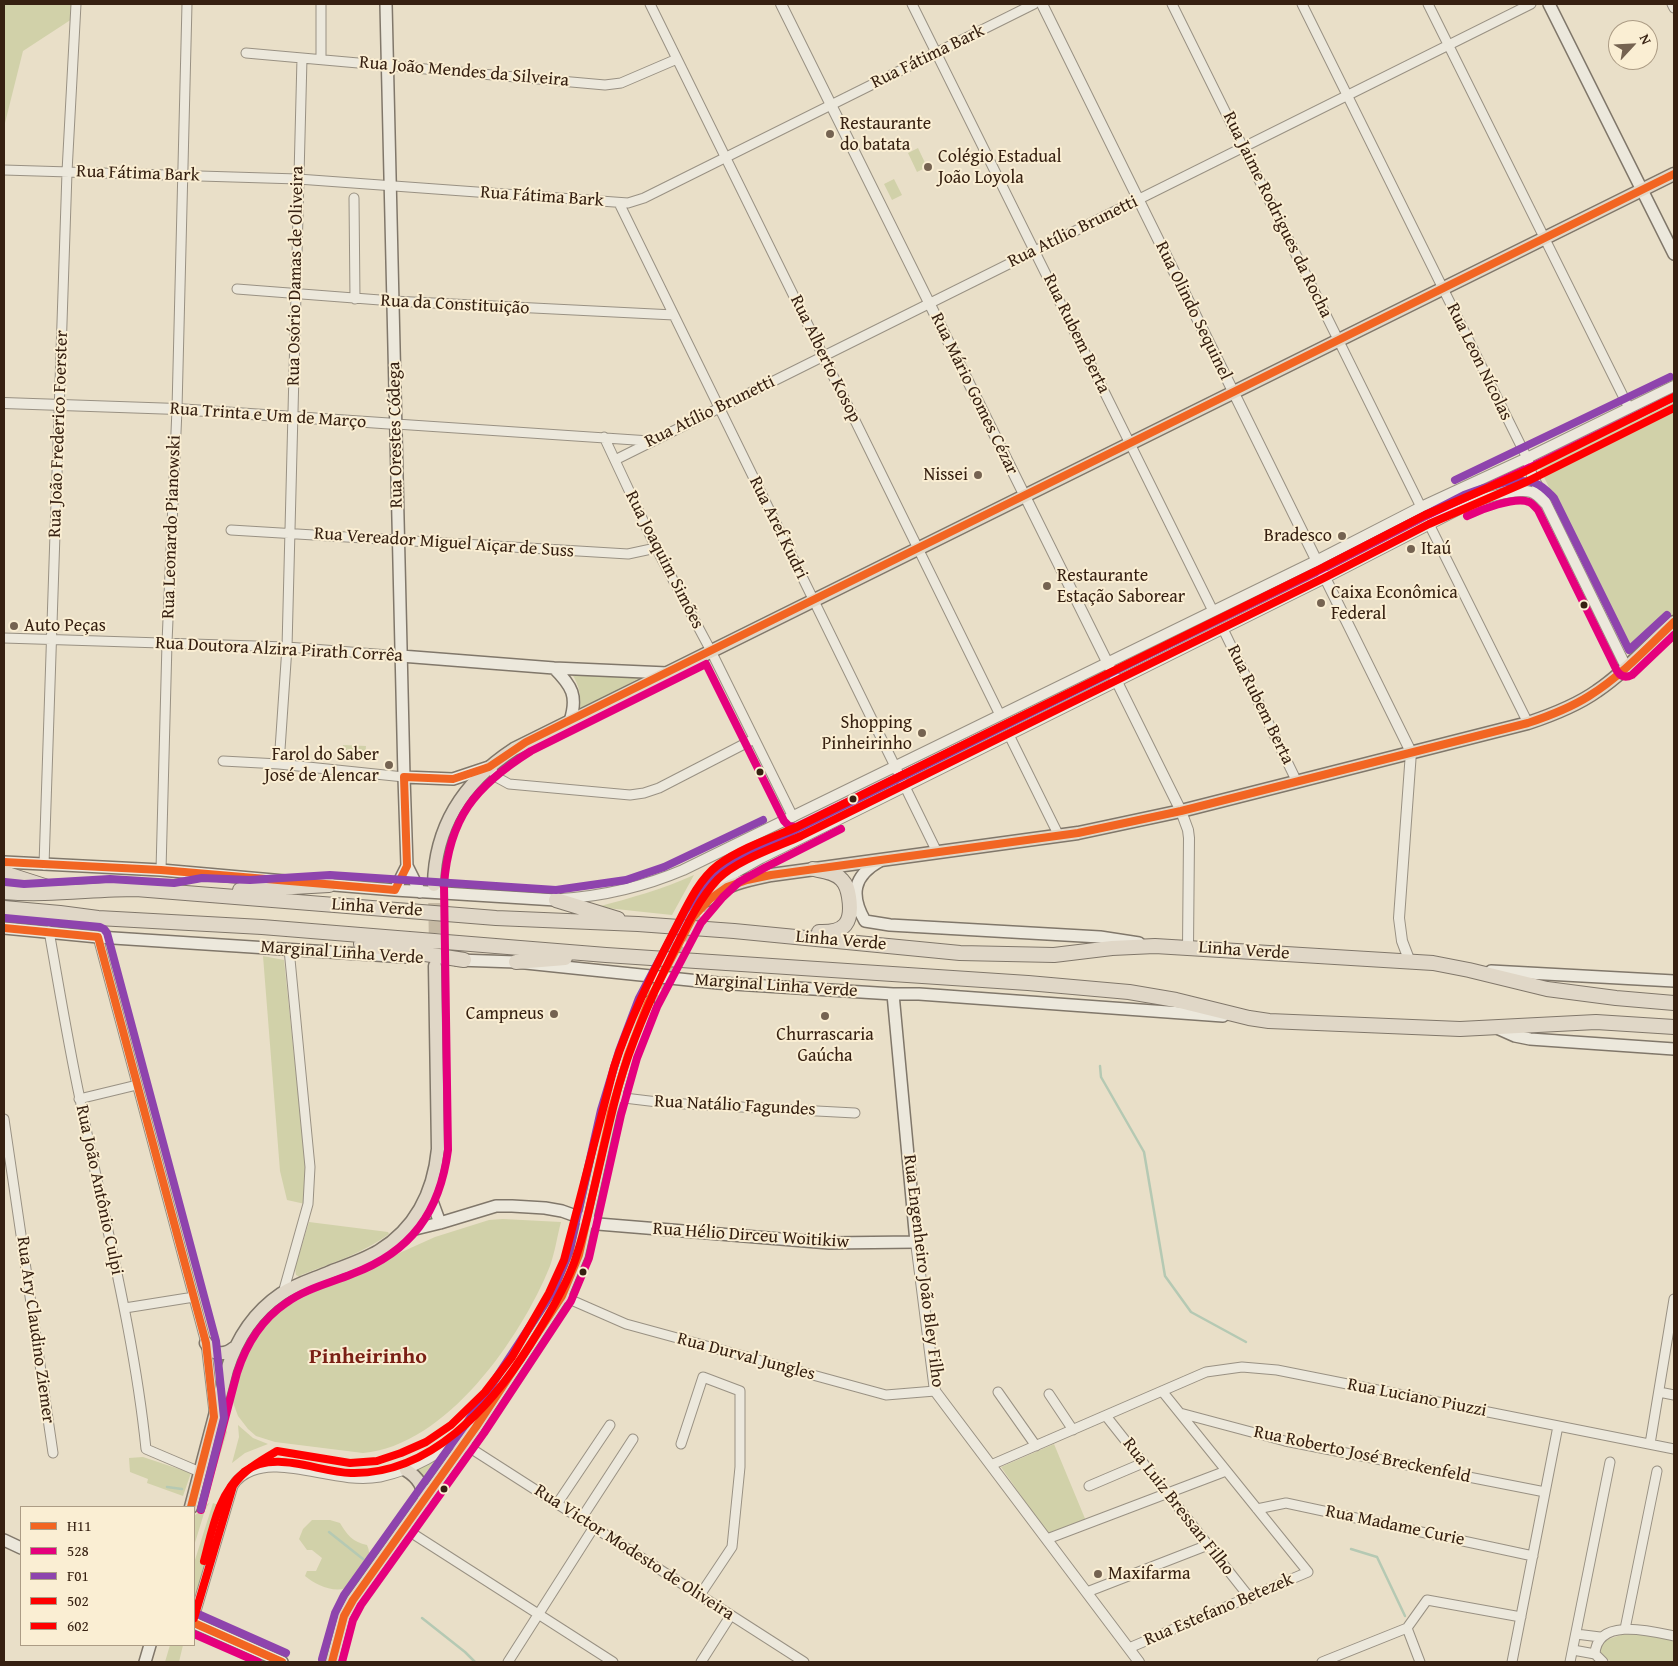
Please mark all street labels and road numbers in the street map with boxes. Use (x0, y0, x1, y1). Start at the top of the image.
street label: Rua Fátima Bark (868, 20, 988, 94)
street label: Rua João Mendes da Silveira (358, 52, 570, 92)
street label: Rua Jaime Rodrigues da Rocha (1218, 108, 1336, 322)
street label: Rua Fátima Bark (76, 161, 200, 187)
street label: Rua Osório Damas de Oliveira (283, 166, 309, 386)
street label: Rua Fátima Bark (480, 182, 604, 212)
street label: Rua Atílio Brunetti (1005, 191, 1141, 273)
street label: Rua Olindo Sequinel (1150, 238, 1236, 384)
street label: Rua Rubem Berta (1038, 271, 1114, 397)
street label: Rua da Constituição (380, 290, 530, 320)
street label: Rua Alberto Kosop (785, 292, 865, 426)
street label: Rua Leon Nícolas (1441, 300, 1517, 424)
street label: Rua Mário Gomes Cézar (925, 309, 1023, 479)
street label: Rua João Frederico Foerster (45, 330, 73, 538)
street label: Rua Orestes Códega (384, 362, 408, 508)
street label: Rua Atílio Brunetti (642, 371, 778, 453)
street label: Rua Trinta e Um de Março (169, 398, 367, 434)
street label: Rua Leonardo Pianowski (158, 435, 186, 619)
street label: Rua Aref Kudri (744, 473, 812, 583)
street label: Rua Joaquim Simões (620, 487, 708, 633)
street label: Rua Vereador Miguel Aiçar de Suss (313, 523, 575, 563)
street label: Rua Doutora Alzira Pirath Corrêa (155, 633, 403, 667)
street label: Rua Rubem Berta (1222, 642, 1298, 768)
street label: Linha Verde (331, 894, 423, 922)
street label: Linha Verde (795, 926, 887, 956)
street label: Marginal Linha Verde (260, 937, 424, 969)
street label: Linha Verde (1198, 937, 1290, 965)
street label: Marginal Linha Verde (694, 970, 858, 1002)
street label: Rua Natálio Fagundes (654, 1091, 816, 1121)
street label: Rua João Antônio Culpi (70, 1103, 128, 1277)
street label: Rua Engenheiro João Bley Filho (898, 1153, 948, 1389)
street label: Rua Hélio Dirceu Woitikiw (652, 1218, 850, 1254)
street label: Rua Ary Claudino Ziemer (11, 1235, 59, 1425)
street label: Rua Durval Jungles (675, 1328, 817, 1386)
street label: Rua Luciano Piuzzi (1346, 1374, 1488, 1422)
street label: Rua Roberto José Breckenfeld (1252, 1421, 1472, 1489)
street label: Rua Luiz Bressan Filho (1118, 1434, 1238, 1580)
street label: Rua Victor Modesto de Oliveira (530, 1480, 738, 1626)
street label: Rua Madame Curie (1324, 1501, 1466, 1551)
street label: Rua Estefano Betezek (1141, 1569, 1297, 1651)

